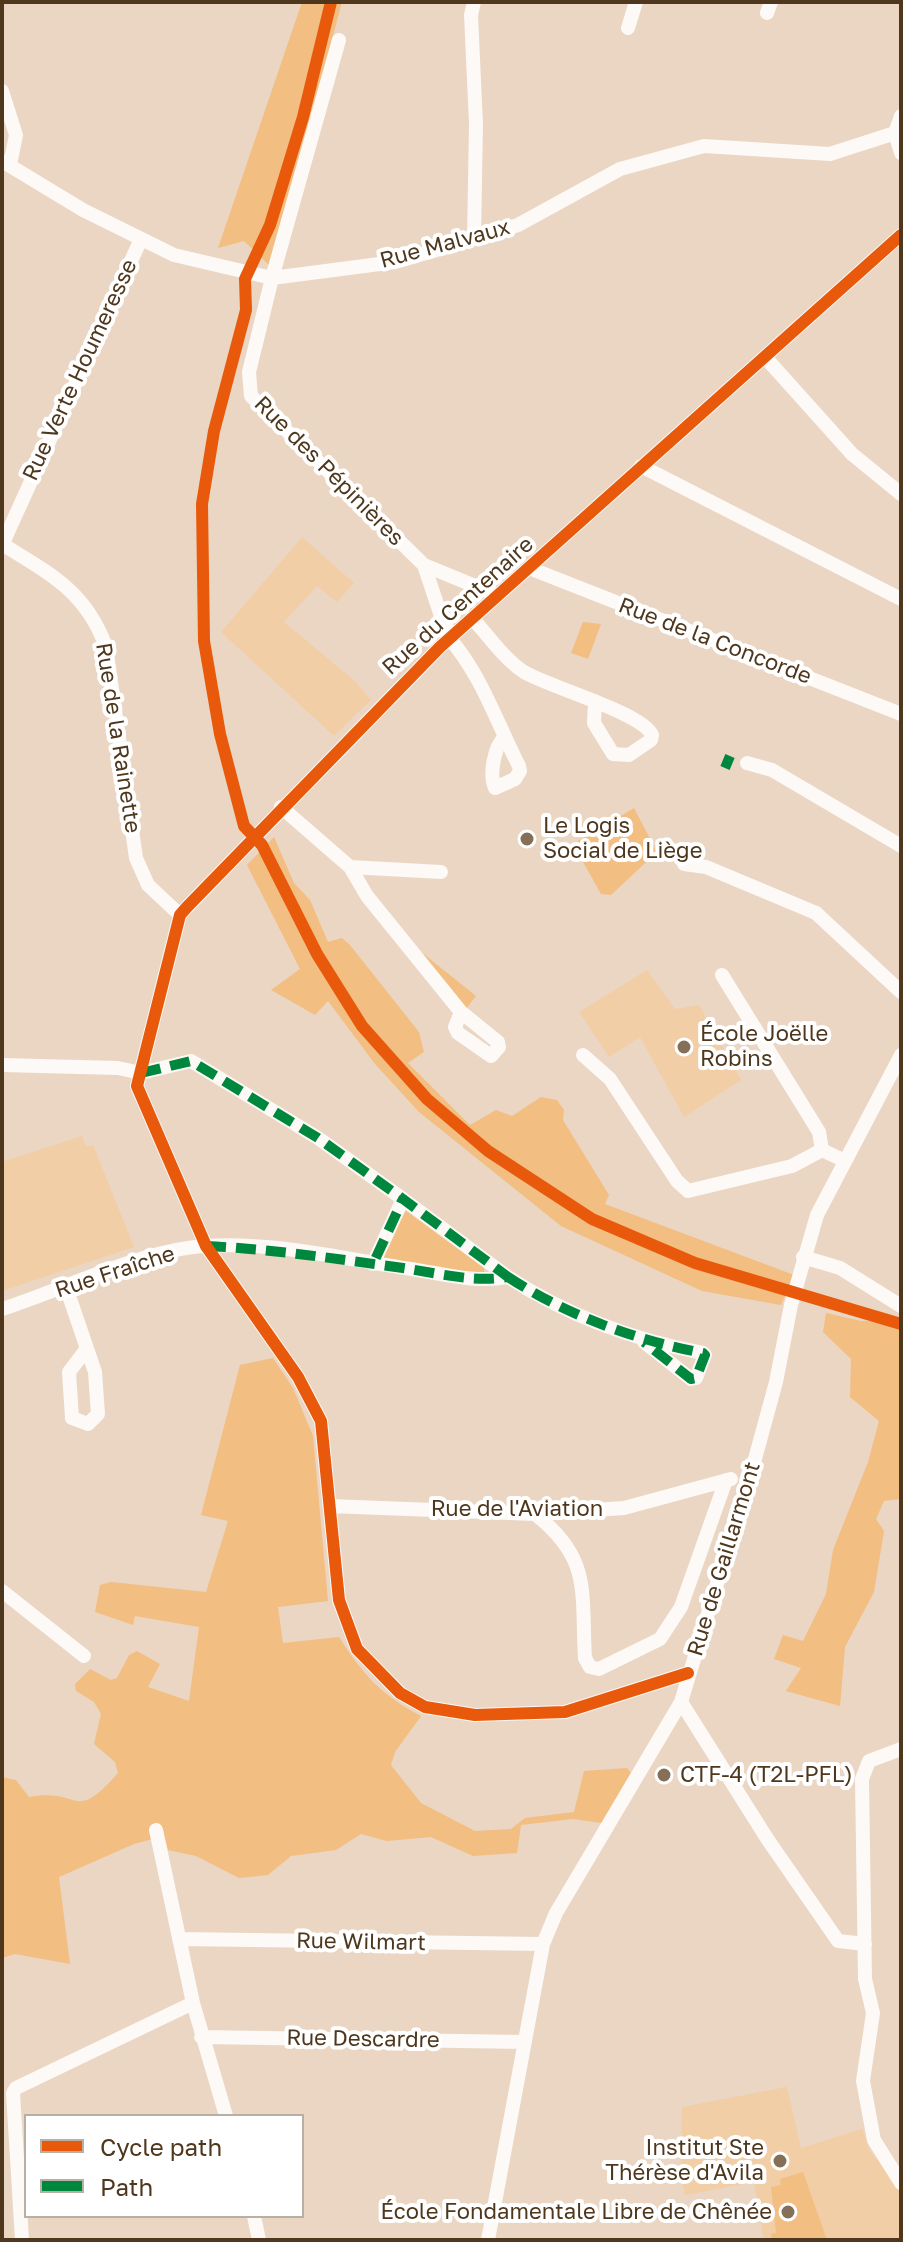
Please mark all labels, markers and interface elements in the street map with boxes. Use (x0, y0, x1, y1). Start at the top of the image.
street label: Rue Malvaux (377, 214, 513, 274)
street label: Rue Verte Houmeresse (17, 255, 143, 485)
street label: Rue des Pépinières (249, 391, 409, 551)
street label: Rue du Centenaire (377, 531, 539, 681)
street label: Rue de la Concorde (615, 592, 815, 690)
street label: Rue de la Rainette (90, 641, 146, 835)
place label: Le Logis Social de Liège (543, 813, 702, 864)
marker: Le Logis Social de Liège (518, 830, 536, 848)
place label: École Joëlle Robins (700, 1021, 828, 1072)
marker: École Joëlle Robins (675, 1038, 693, 1056)
street label: Rue Fraîche (52, 1240, 178, 1304)
street label: Rue de Gaillarmont (682, 1459, 766, 1659)
street label: Rue de l'Aviation (431, 1496, 603, 1522)
place label: CTF-4 (T2L-PFL) (680, 1762, 853, 1788)
marker: CTF-4 (T2L-PFL) (655, 1766, 673, 1784)
street label: Rue Wilmart (296, 1928, 426, 1956)
street label: Rue Descardre (286, 2024, 440, 2054)
legend (24, 2114, 304, 2218)
text: Cycle path (100, 2132, 222, 2161)
place label: Institut Ste Thérèse d'Avila (605, 2135, 764, 2186)
marker: Institut Ste Thérèse d'Avila (771, 2152, 789, 2170)
text: Path (100, 2172, 153, 2201)
place label: École Fondamentale Libre de Chênée (380, 2199, 772, 2225)
marker: École Fondamentale Libre de Chênée (779, 2203, 797, 2221)

